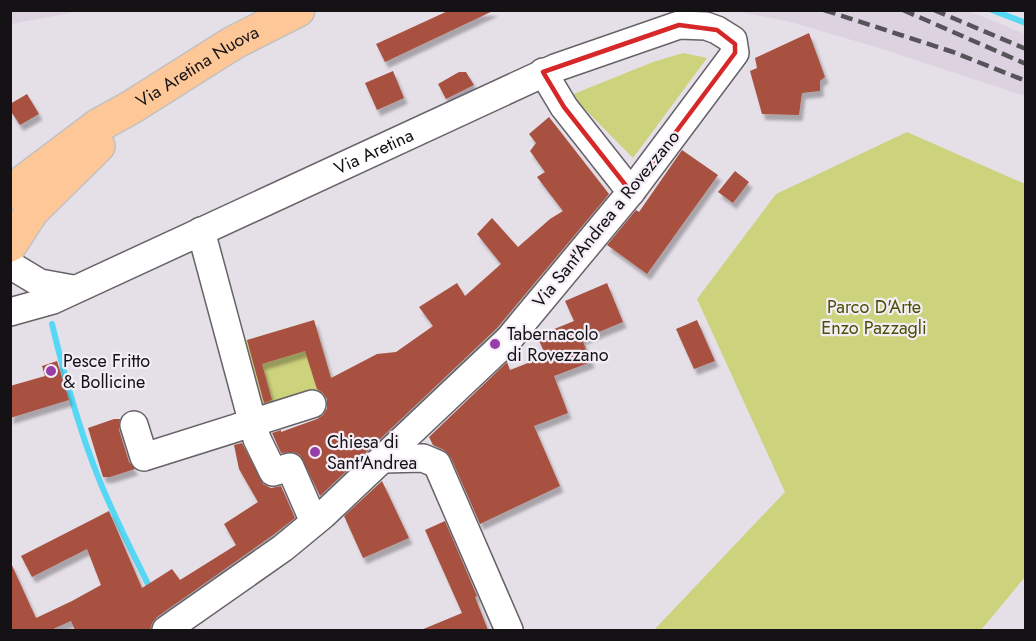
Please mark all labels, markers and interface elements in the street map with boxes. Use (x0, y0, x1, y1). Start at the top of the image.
street label: Via Aretina Nuova (131, 19, 263, 114)
street label: Via Aretina (330, 122, 418, 181)
street label: Via Sant'Andrea a Rovezzano (526, 125, 686, 313)
park label: Parco D'Arte Enzo Pazzagli (821, 294, 927, 341)
place label: Tabernacolo di Rovezzano (507, 321, 609, 368)
marker: Tabernacolo di Rovezzano (488, 337, 502, 351)
place label: Pesce Fritto & Bollicine (63, 348, 150, 395)
marker: Pesce Fritto & Bollicine (44, 364, 58, 378)
place label: Chiesa di Sant'Andrea (327, 429, 417, 476)
marker: Chiesa di Sant'Andrea (308, 445, 322, 459)

